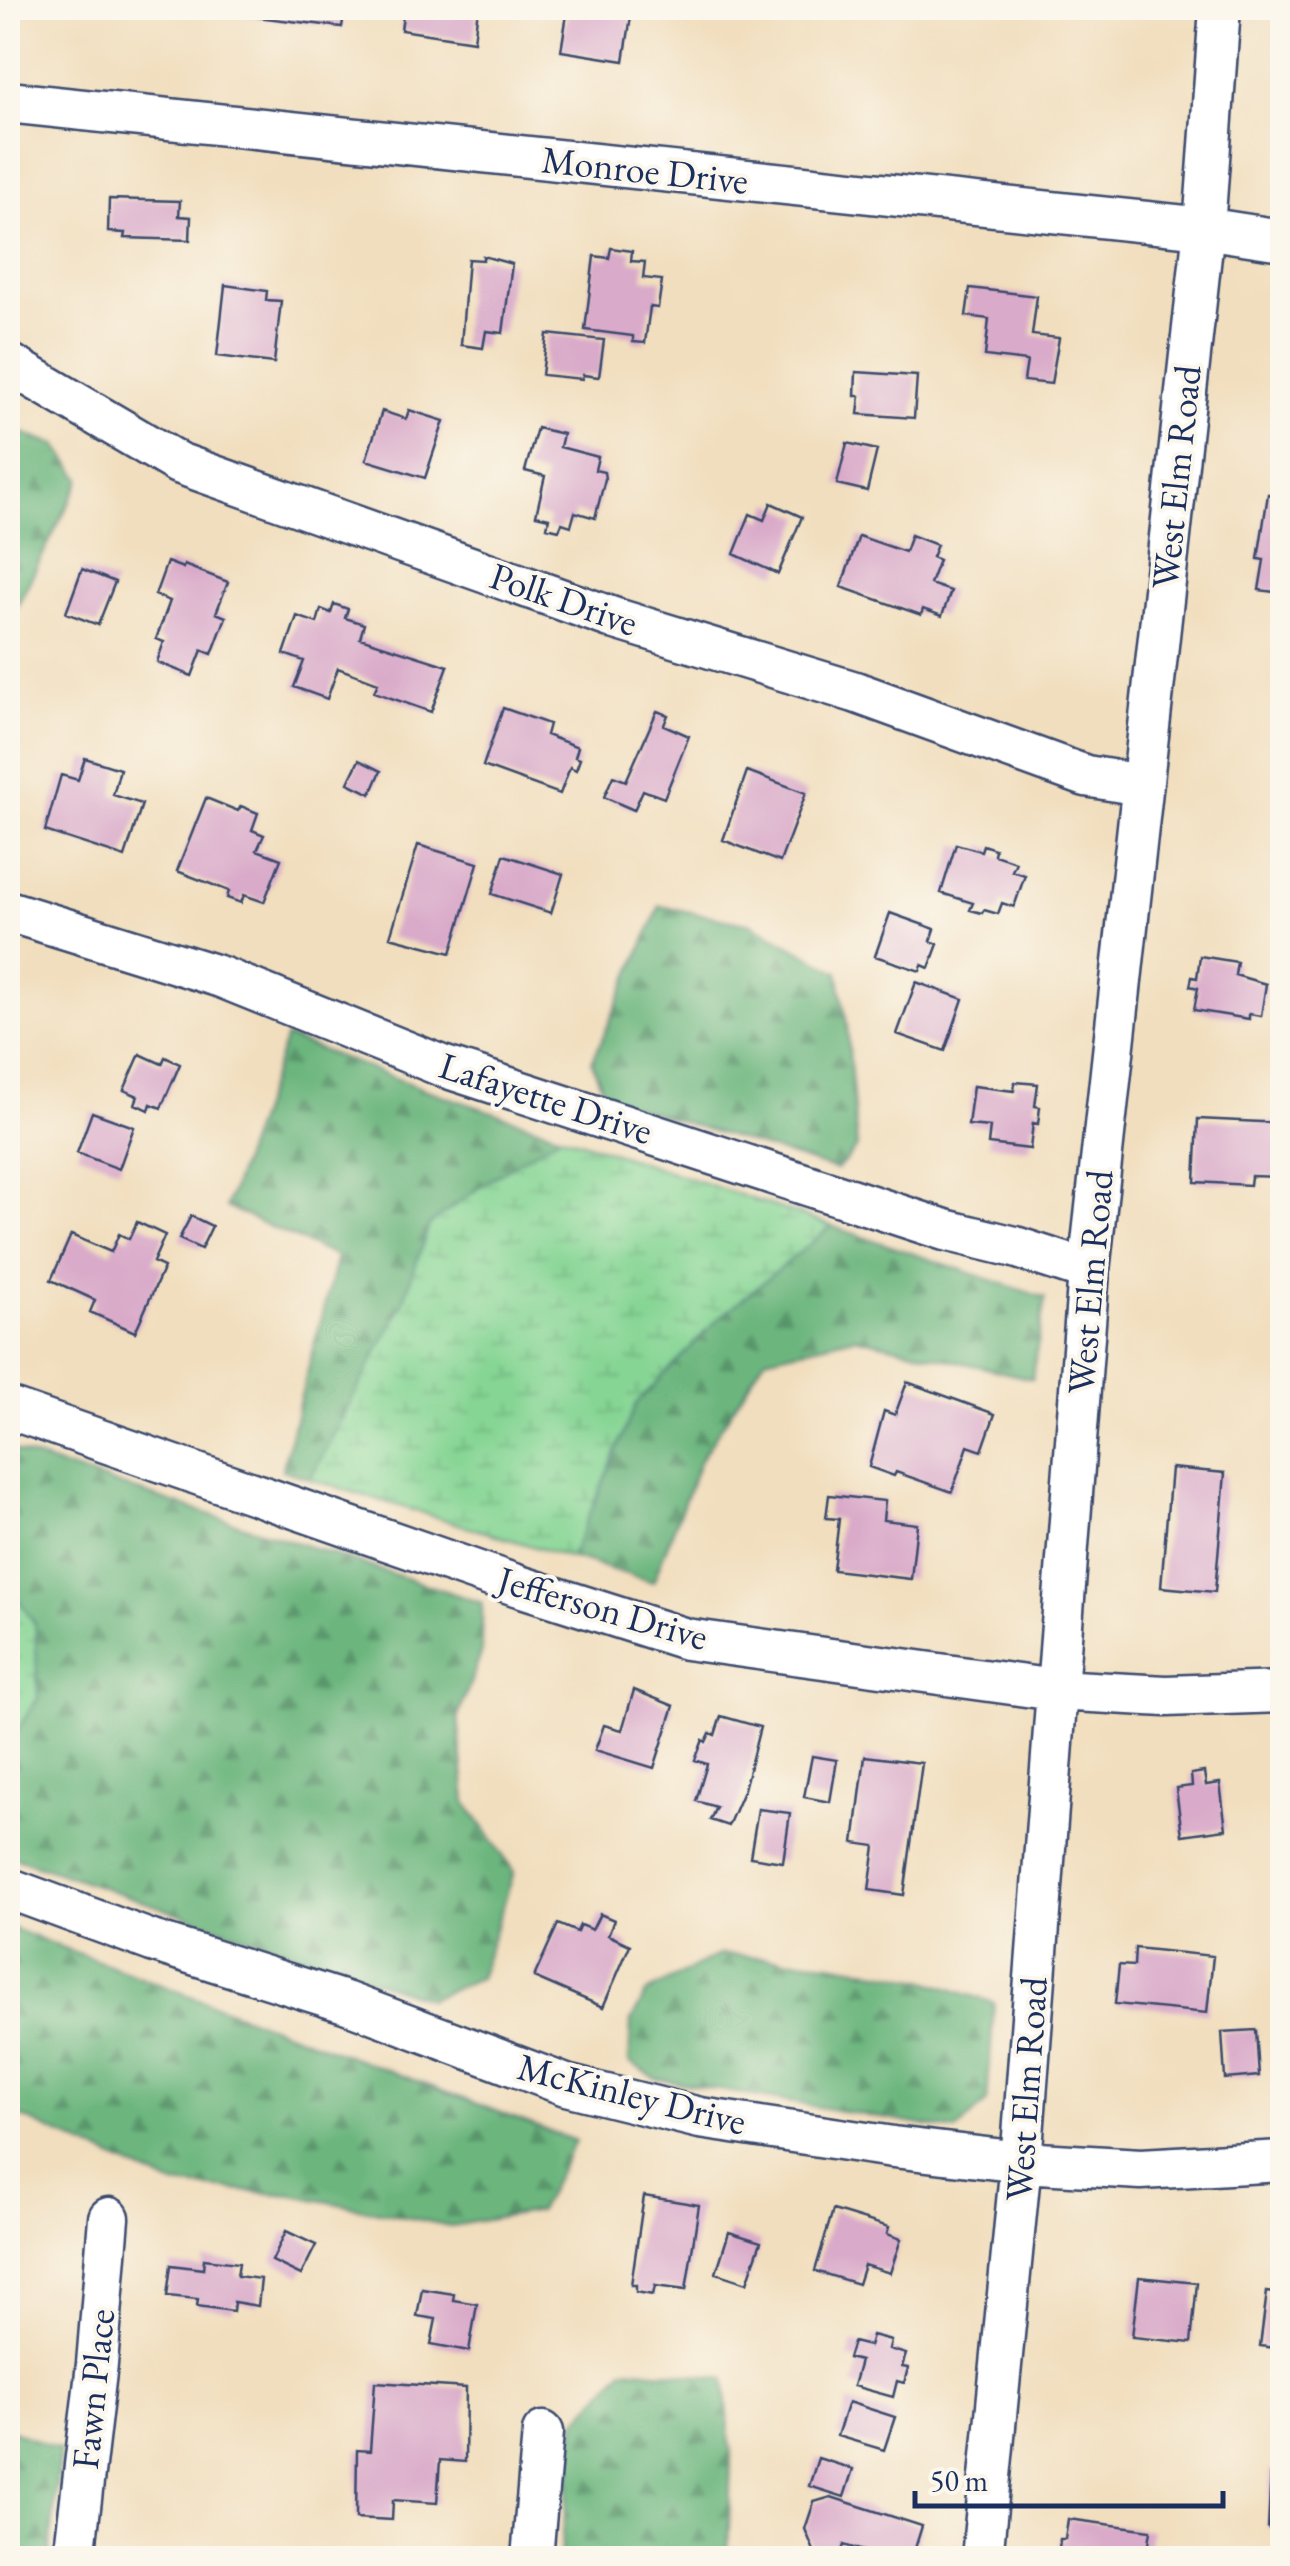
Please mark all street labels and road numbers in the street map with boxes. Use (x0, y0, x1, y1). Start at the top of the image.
street label: Monroe Drive (539, 134, 751, 205)
street label: West Elm Road (1139, 362, 1212, 591)
street label: Polk Drive (484, 550, 644, 647)
street label: Lafayette Drive (433, 1040, 659, 1155)
street label: West Elm Road (1055, 1167, 1124, 1396)
street label: Jefferson Drive (490, 1553, 714, 1661)
street label: West Elm Road (993, 1974, 1058, 2203)
street label: McKinley Drive (513, 2041, 751, 2146)
street label: Fawn Place (60, 2306, 125, 2472)

